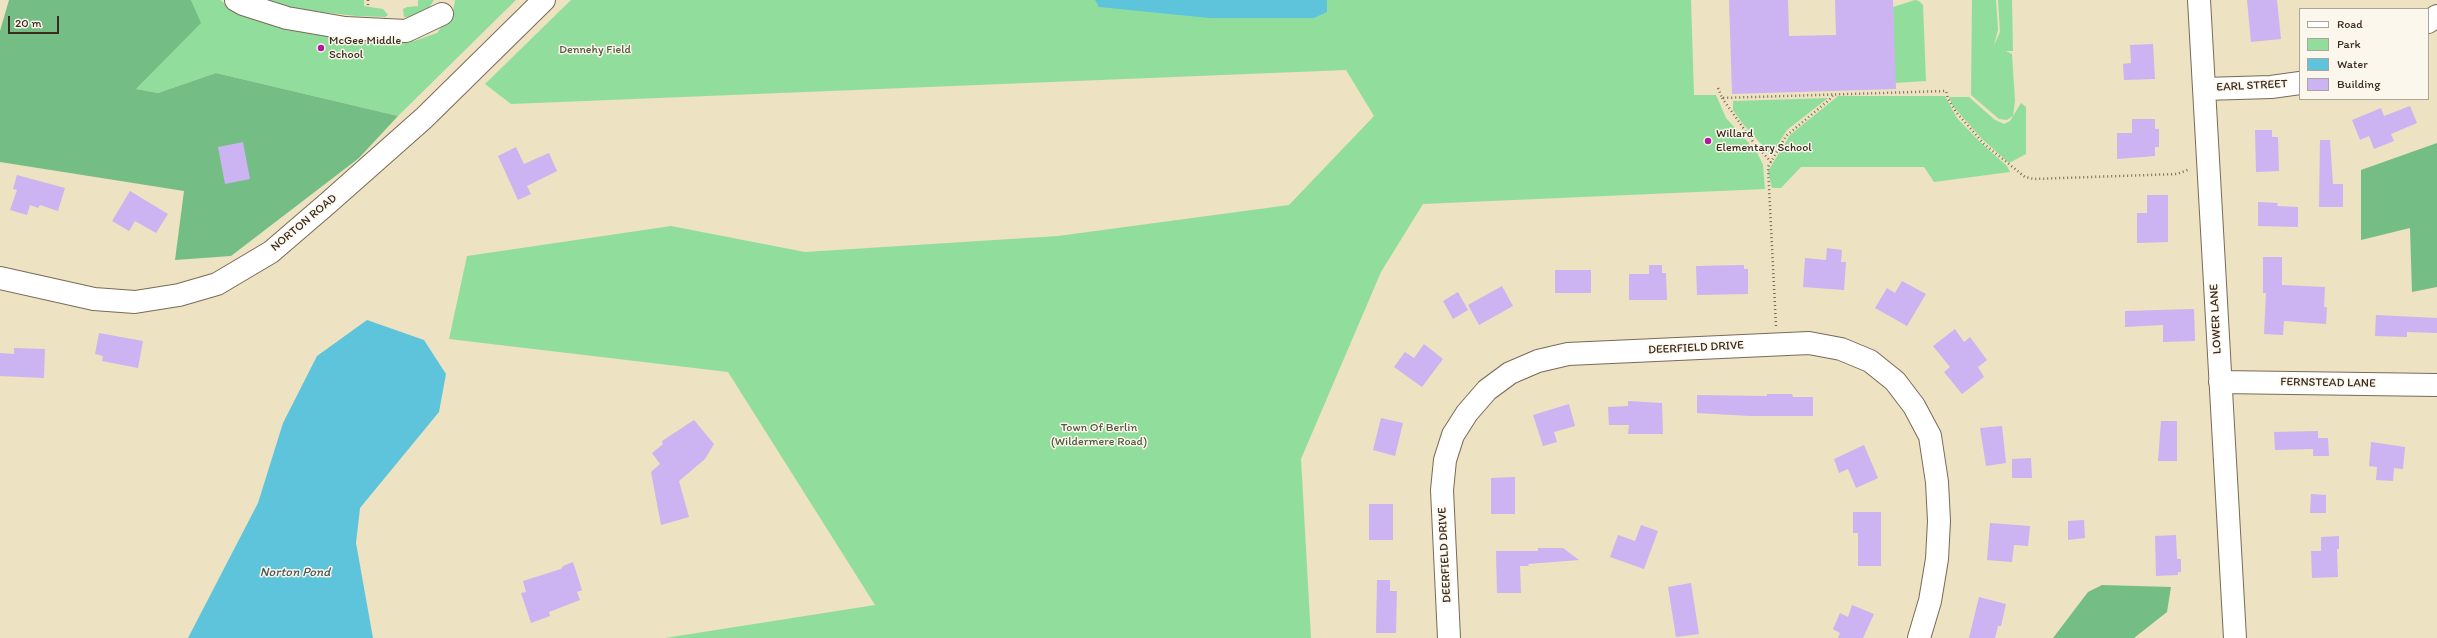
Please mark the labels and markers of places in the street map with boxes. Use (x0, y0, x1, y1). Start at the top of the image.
place label: McGee Middle School (329, 34, 401, 62)
marker: McGee Middle School (316, 43, 326, 53)
place label: Willard Elementary School (1716, 127, 1812, 155)
marker: Willard Elementary School (1703, 136, 1713, 146)

